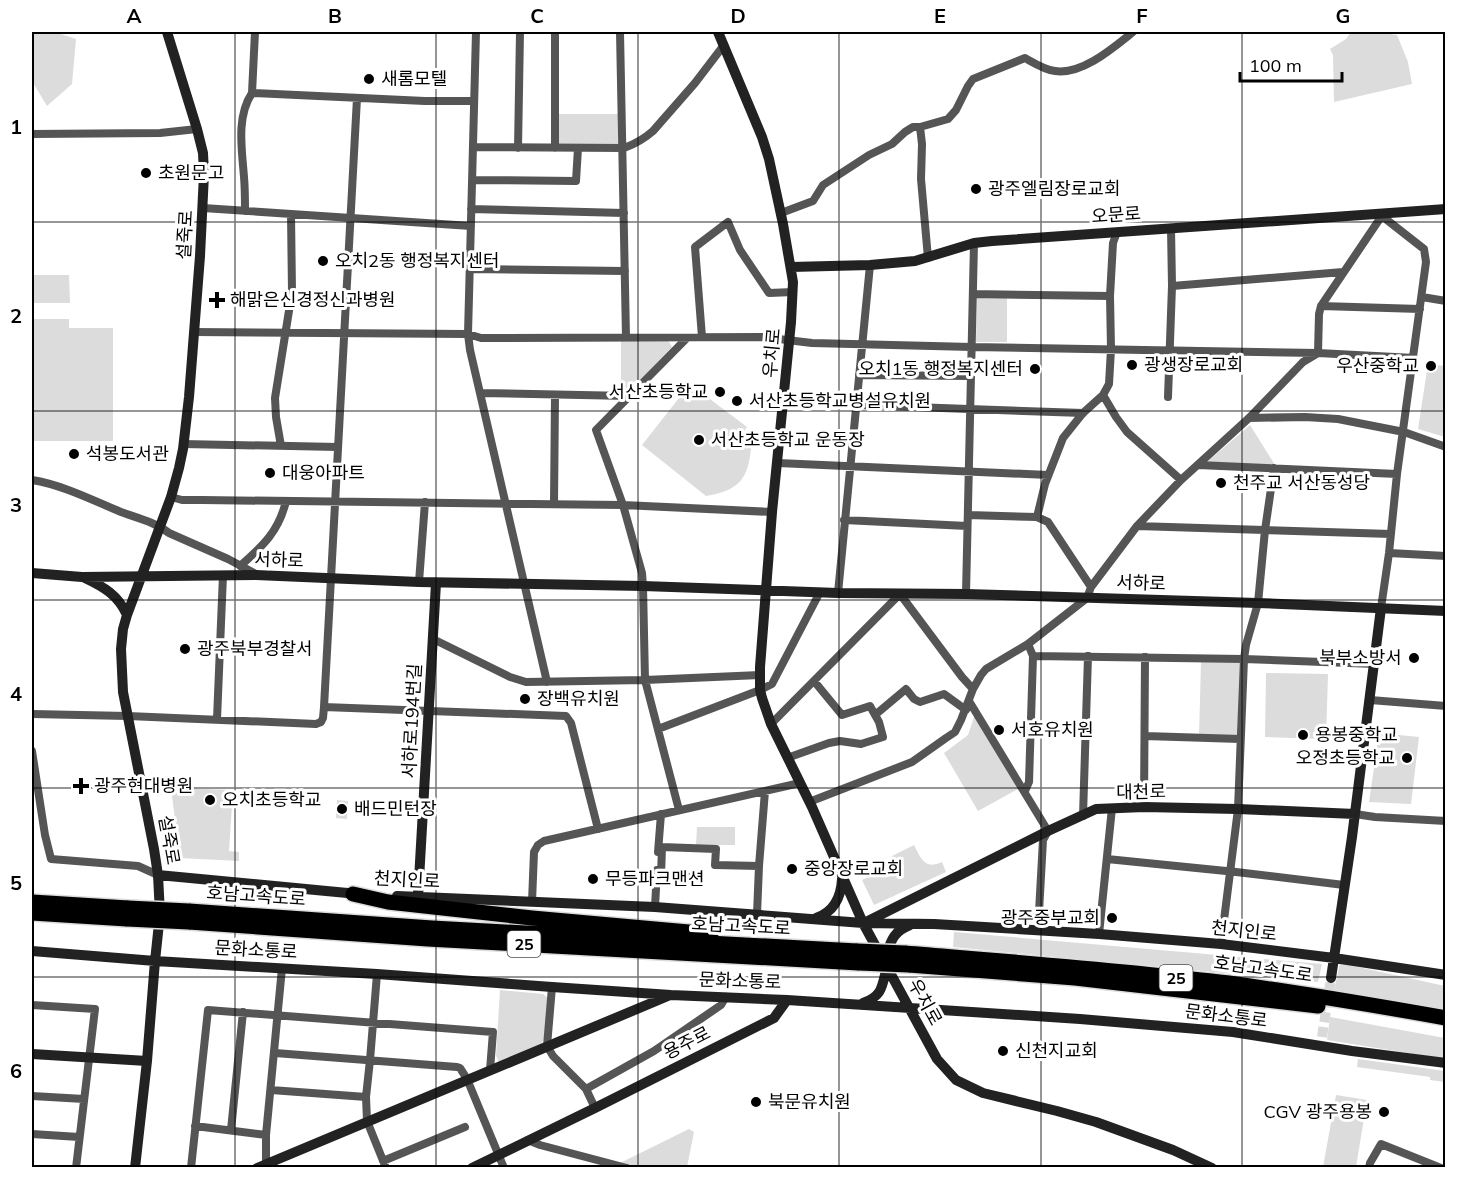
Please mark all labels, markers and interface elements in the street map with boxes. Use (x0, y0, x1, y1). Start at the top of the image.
text: A (127, 3, 142, 28)
text: B (328, 3, 342, 28)
text: C (530, 3, 544, 28)
text: D (730, 3, 746, 28)
text: E (934, 3, 946, 28)
text: F (1136, 3, 1148, 28)
text: G (1336, 3, 1350, 28)
scale bar (1240, 45, 1342, 83)
text: 100 m (1249, 54, 1302, 77)
place label: 새롬모텔 (381, 67, 447, 90)
marker: 새롬모텔 (362, 72, 376, 86)
text: 1 (10, 114, 22, 139)
place label: 초원문고 (158, 161, 224, 184)
marker: 초원문고 (139, 166, 153, 180)
place label: 광주엘림장로교회 (988, 177, 1120, 200)
marker: 광주엘림장로교회 (969, 182, 983, 196)
street label: 오문로 (1090, 201, 1142, 228)
street label: 설죽로 (172, 210, 197, 260)
place label: 오치2동 행정복지센터 (335, 249, 500, 272)
marker: 오치2동 행정복지센터 (316, 254, 330, 268)
place label: 해맑은신경정신과병원 (230, 288, 396, 311)
marker: 해맑은신경정신과병원 (208, 291, 226, 309)
text: 2 (10, 303, 22, 328)
street label: 우치로 (758, 327, 785, 379)
place label: 광생장로교회 (1144, 353, 1243, 376)
place label: 우산중학교 (1336, 354, 1419, 377)
place label: 오치1동 행정복지센터 (858, 357, 1023, 380)
marker: 광생장로교회 (1125, 358, 1139, 372)
marker: 우산중학교 (1424, 359, 1438, 373)
marker: 오치1동 행정복지센터 (1028, 362, 1042, 376)
place label: 서산초등학교 (609, 380, 708, 403)
marker: 서산초등학교 (713, 385, 727, 399)
place label: 서산초등학교병설유치원 (749, 389, 931, 412)
marker: 서산초등학교병설유치원 (730, 394, 744, 408)
place label: 서산초등학교 운동장 (711, 428, 865, 451)
marker: 서산초등학교 운동장 (692, 433, 706, 447)
place label: 석봉도서관 (86, 442, 169, 465)
marker: 석봉도서관 (67, 447, 81, 461)
place label: 대웅아파트 (282, 461, 365, 484)
marker: 대웅아파트 (263, 466, 277, 480)
place label: 천주교 서산동성당 (1233, 471, 1370, 494)
marker: 천주교 서산동성당 (1214, 476, 1228, 490)
text: 3 (10, 492, 22, 517)
street label: 서하로 (254, 547, 304, 572)
street label: 서하로 (1116, 570, 1166, 595)
place label: 광주북부경찰서 (197, 637, 313, 660)
marker: 광주북부경찰서 (178, 642, 192, 656)
place label: 북부소방서 (1319, 646, 1402, 669)
marker: 북부소방서 (1407, 651, 1421, 665)
street label: 서하로194번길 (397, 663, 426, 779)
text: 4 (10, 681, 22, 706)
place label: 장백유치원 (537, 687, 620, 710)
marker: 장백유치원 (518, 692, 532, 706)
place label: 서호유치원 (1011, 718, 1094, 741)
marker: 서호유치원 (992, 723, 1006, 737)
place label: 용봉중학교 (1315, 723, 1398, 746)
marker: 용봉중학교 (1296, 728, 1310, 742)
place label: 오정초등학교 (1296, 746, 1395, 769)
marker: 오정초등학교 (1400, 751, 1414, 765)
place label: 광주현대병원 (94, 774, 193, 797)
marker: 광주현대병원 (72, 777, 90, 795)
street label: 대천로 (1116, 780, 1166, 803)
place label: 오치초등학교 (222, 788, 321, 811)
marker: 오치초등학교 (203, 793, 217, 807)
place label: 배드민턴장 (354, 797, 437, 820)
marker: 배드민턴장 (335, 802, 349, 816)
street label: 설죽로 (154, 813, 185, 866)
place label: 중앙장로교회 (804, 857, 903, 880)
marker: 중앙장로교회 (785, 862, 799, 876)
street label: 천지인로 (373, 866, 441, 893)
place label: 무등파크맨션 (605, 867, 704, 890)
text: 5 (10, 870, 22, 895)
marker: 무등파크맨션 (586, 872, 600, 886)
street label: 호남고속도로 (206, 881, 306, 910)
place label: 광주중부교회 (1001, 906, 1100, 929)
street label: 호남고속도로 (691, 911, 791, 940)
marker: 광주중부교회 (1105, 911, 1119, 925)
street label: 천지인로 (1210, 916, 1278, 945)
road number: 25 (508, 931, 540, 957)
street label: 문화소통로 (214, 936, 298, 963)
street label: 호남고속도로 (1212, 950, 1314, 987)
road number: 25 (1160, 965, 1192, 991)
street label: 문화소통로 (698, 968, 782, 993)
street label: 우치로 (903, 974, 948, 1029)
street label: 문화소통로 (1184, 999, 1269, 1032)
street label: 용주로 (659, 1021, 714, 1064)
place label: 신천지교회 (1015, 1039, 1098, 1062)
marker: 신천지교회 (996, 1044, 1010, 1058)
text: 6 (10, 1058, 22, 1083)
place label: 북문유치원 (768, 1090, 851, 1113)
marker: 북문유치원 (749, 1095, 763, 1109)
place label: CGV 광주용봉 (1264, 1100, 1372, 1123)
marker: CGV 광주용봉 (1377, 1105, 1391, 1119)

